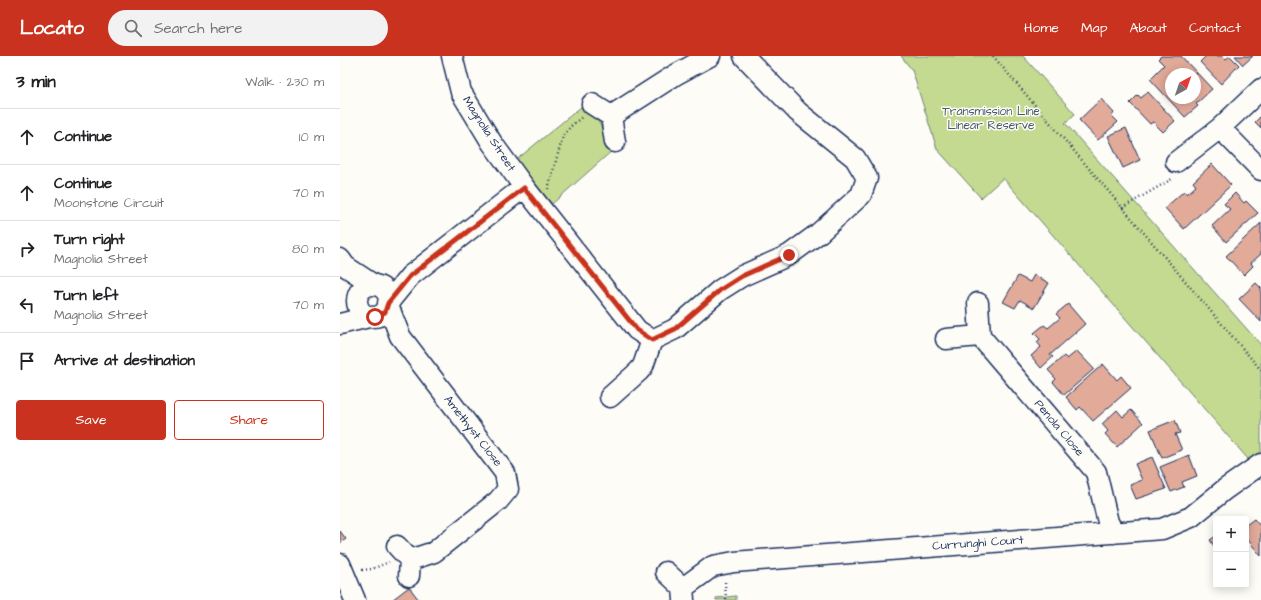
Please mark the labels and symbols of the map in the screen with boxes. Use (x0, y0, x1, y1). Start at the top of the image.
north arrow (1165, 68, 1201, 104)
street label: Magnolia Street (457, 93, 520, 176)
park label: Transmission Line Linear Reserve (942, 103, 1040, 134)
route end (780, 246, 798, 264)
route start (366, 308, 384, 326)
street label: Amethyst Close (439, 392, 507, 471)
street label: Penola Close (1030, 396, 1088, 460)
street label: Currunghi Court (932, 531, 1024, 556)

